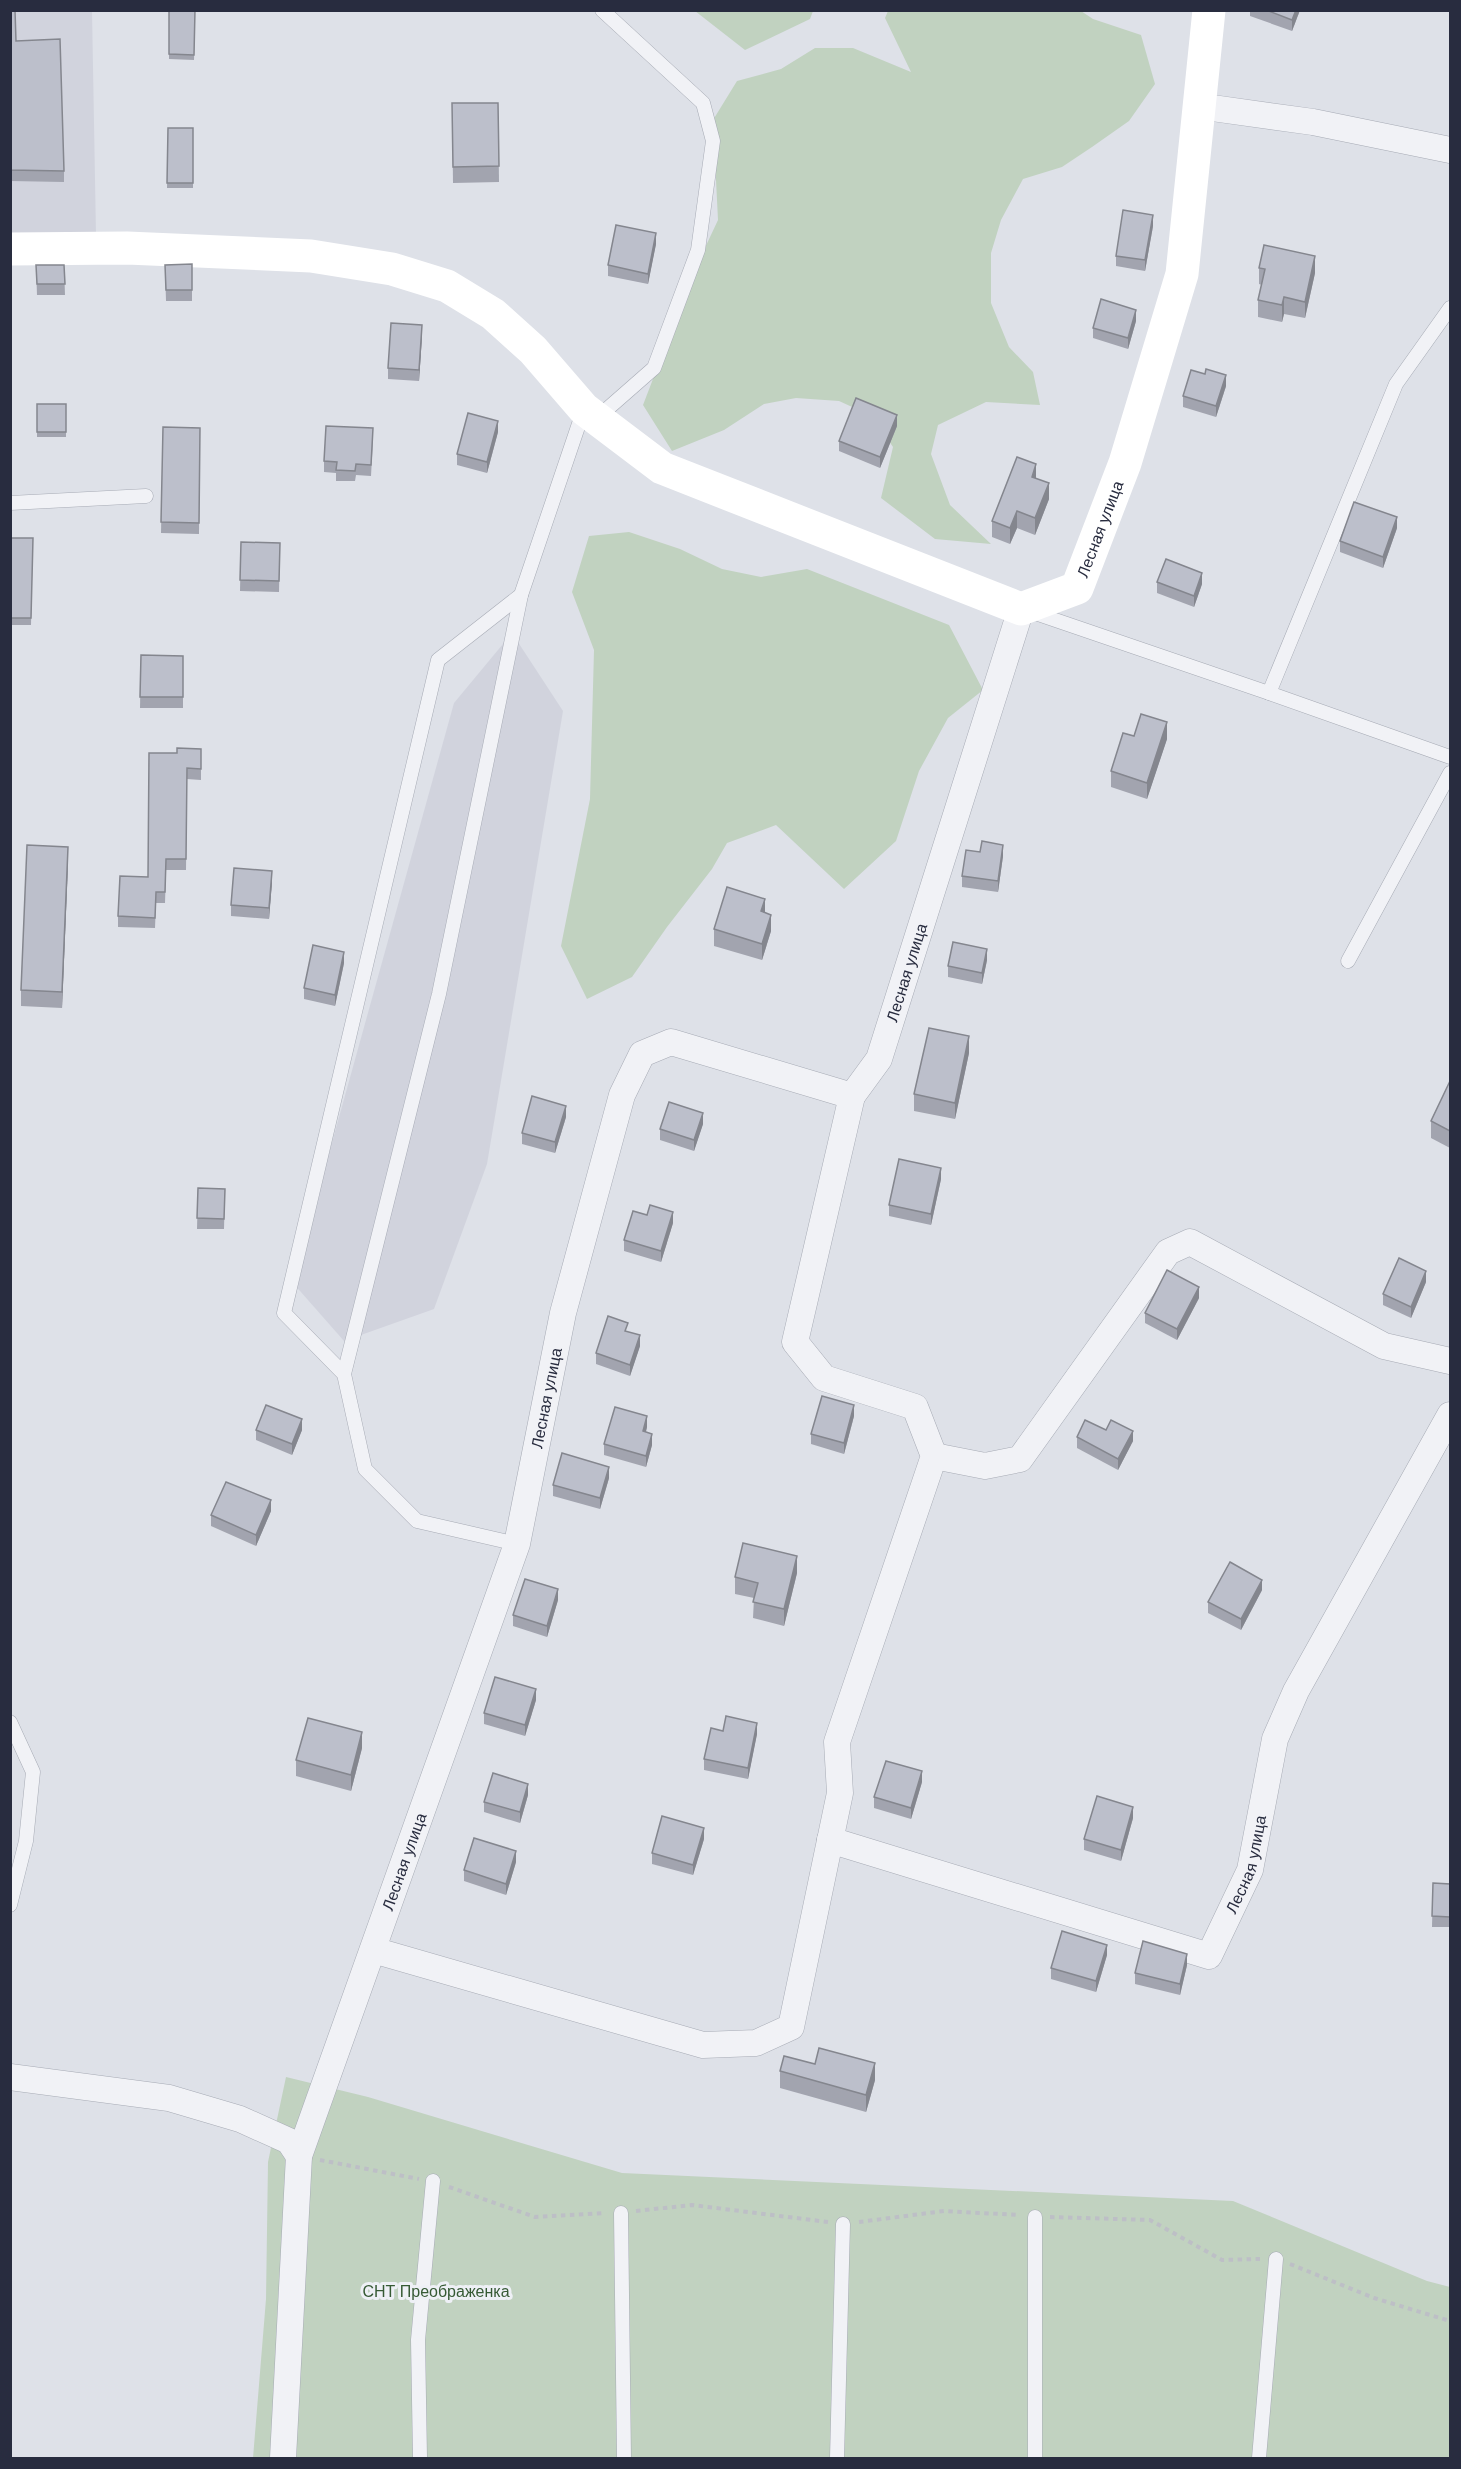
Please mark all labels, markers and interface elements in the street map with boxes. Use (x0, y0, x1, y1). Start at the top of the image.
street label: Лесная улица (1073, 478, 1126, 580)
street label: Лесная улица (883, 921, 930, 1024)
street label: Лесная улица (528, 1346, 564, 1450)
street label: Лесная улица (379, 1810, 429, 1913)
street label: Лесная улица (1222, 1814, 1269, 1916)
park label: СНТ Преображенка (362, 2283, 510, 2300)

